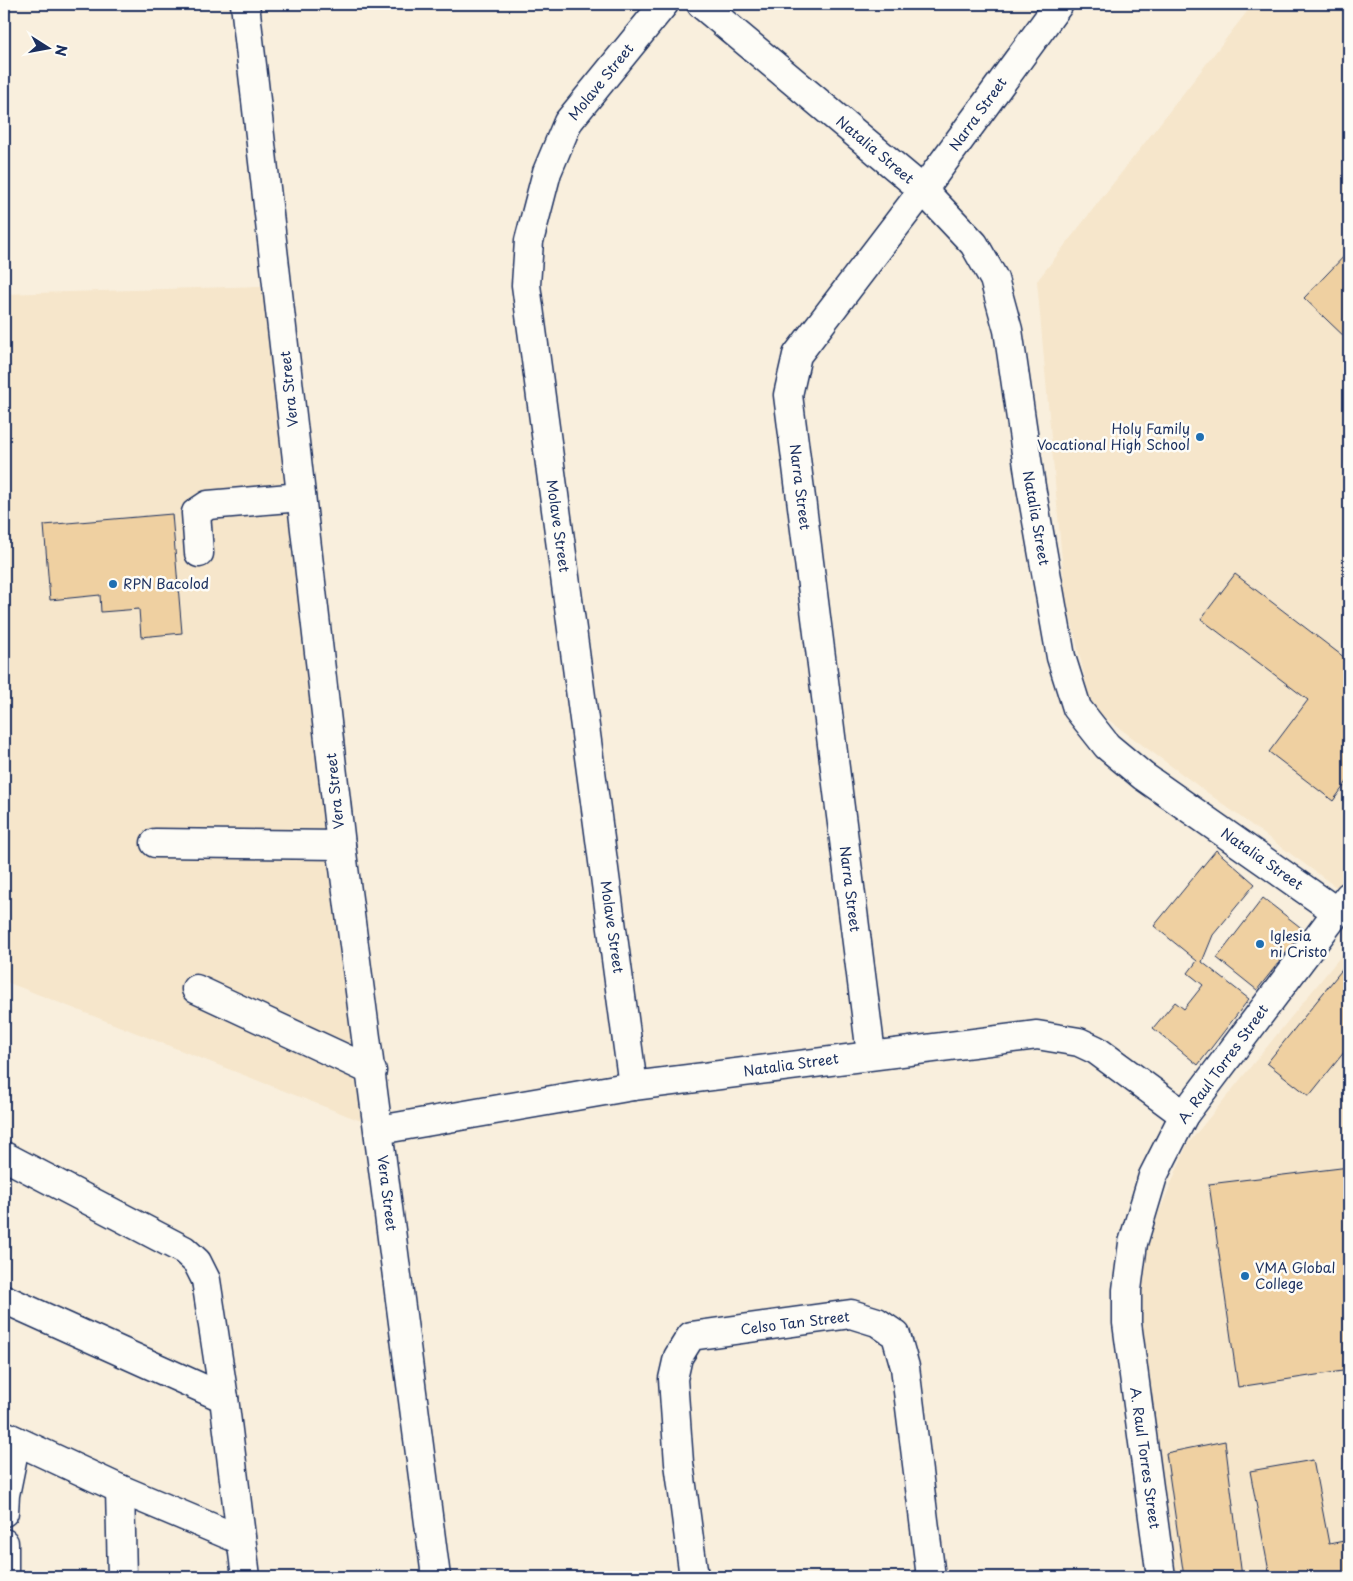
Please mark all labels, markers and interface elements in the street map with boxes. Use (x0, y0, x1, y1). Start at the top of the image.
north arrow (22, 22, 72, 72)
street label: Molave Street (563, 39, 638, 125)
text: N (50, 43, 73, 58)
street label: Narra Street (944, 72, 1012, 155)
street label: Natalia Street (832, 111, 919, 189)
street label: Vera Street (274, 350, 303, 428)
place label: Holy Family Vocational High School (1037, 418, 1190, 455)
marker: Holy Family Vocational High School (1194, 431, 1206, 443)
street label: Narra Street (785, 443, 816, 531)
street label: Natalia Street (1018, 469, 1055, 567)
street label: Molave Street (542, 478, 575, 574)
place label: RPN Bacolod (123, 573, 209, 594)
marker: RPN Bacolod (107, 578, 119, 590)
street label: Vera Street (320, 752, 349, 830)
street label: Natalia Street (1217, 822, 1308, 895)
street label: Narra Street (835, 845, 866, 933)
street label: Molave Street (596, 879, 629, 975)
place label: Iglesia ni Cristo (1270, 925, 1328, 962)
marker: Iglesia ni Cristo (1254, 938, 1266, 950)
street label: A. Raul Torres Street (1172, 1000, 1273, 1128)
street label: Natalia Street (742, 1047, 840, 1082)
street label: Vera Street (372, 1154, 403, 1232)
place label: VMA Global College (1255, 1257, 1335, 1294)
marker: VMA Global College (1239, 1270, 1251, 1282)
street label: Celso Tan Street (739, 1305, 851, 1340)
street label: A. Raul Torres Street (1125, 1386, 1166, 1530)

